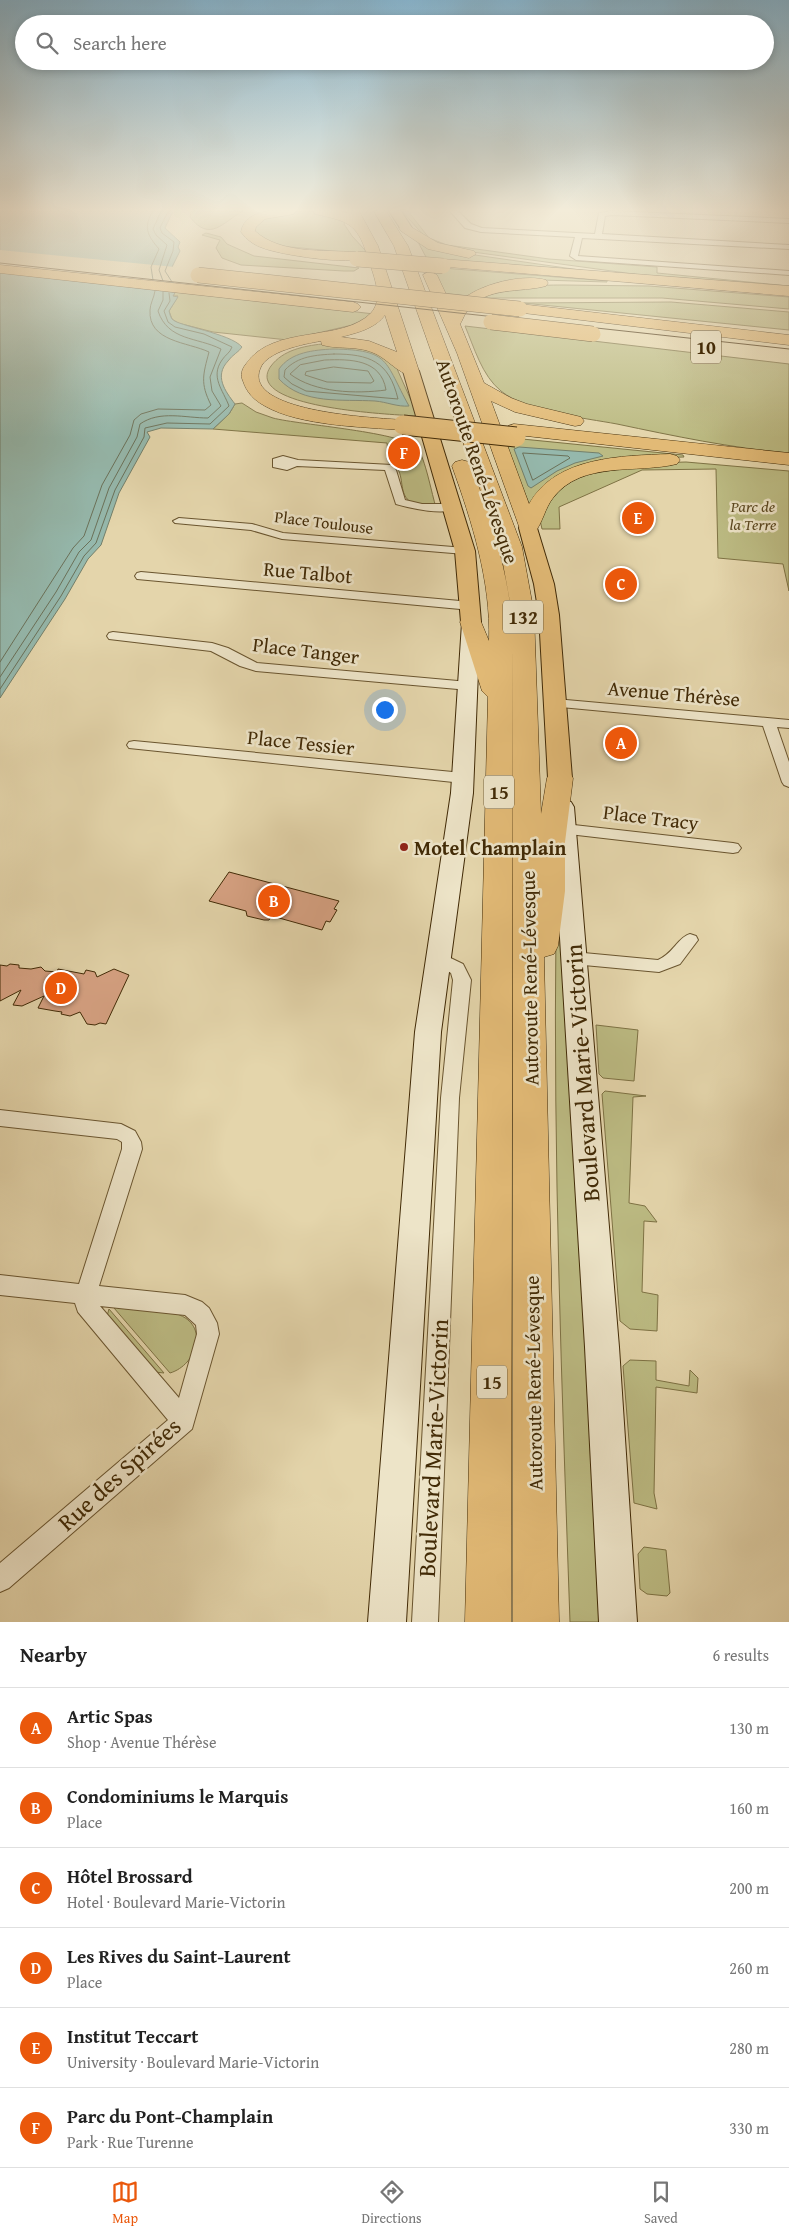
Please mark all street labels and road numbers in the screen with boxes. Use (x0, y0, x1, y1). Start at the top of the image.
road number: 10 (691, 331, 721, 364)
street label: Autoroute René-Lévesque (429, 355, 527, 567)
street label: Place Toulouse (273, 504, 375, 540)
street label: Rue Talbot (262, 554, 354, 590)
road number: 132 (503, 600, 543, 634)
street label: Place Tanger (251, 629, 361, 671)
street label: Avenue Thérèse (607, 673, 741, 713)
street label: Place Tessier (246, 722, 356, 762)
road number: 15 (484, 776, 514, 809)
street label: Place Tracy (602, 797, 700, 837)
street label: Autoroute René-Lévesque (513, 870, 545, 1086)
street label: Boulevard Marie-Victorin (555, 942, 608, 1203)
street label: Autoroute René-Lévesque (517, 1275, 549, 1491)
street label: Boulevard Marie-Victorin (409, 1318, 457, 1578)
road number: 15 (477, 1365, 507, 1398)
street label: Rue des Spirées (49, 1409, 189, 1539)

